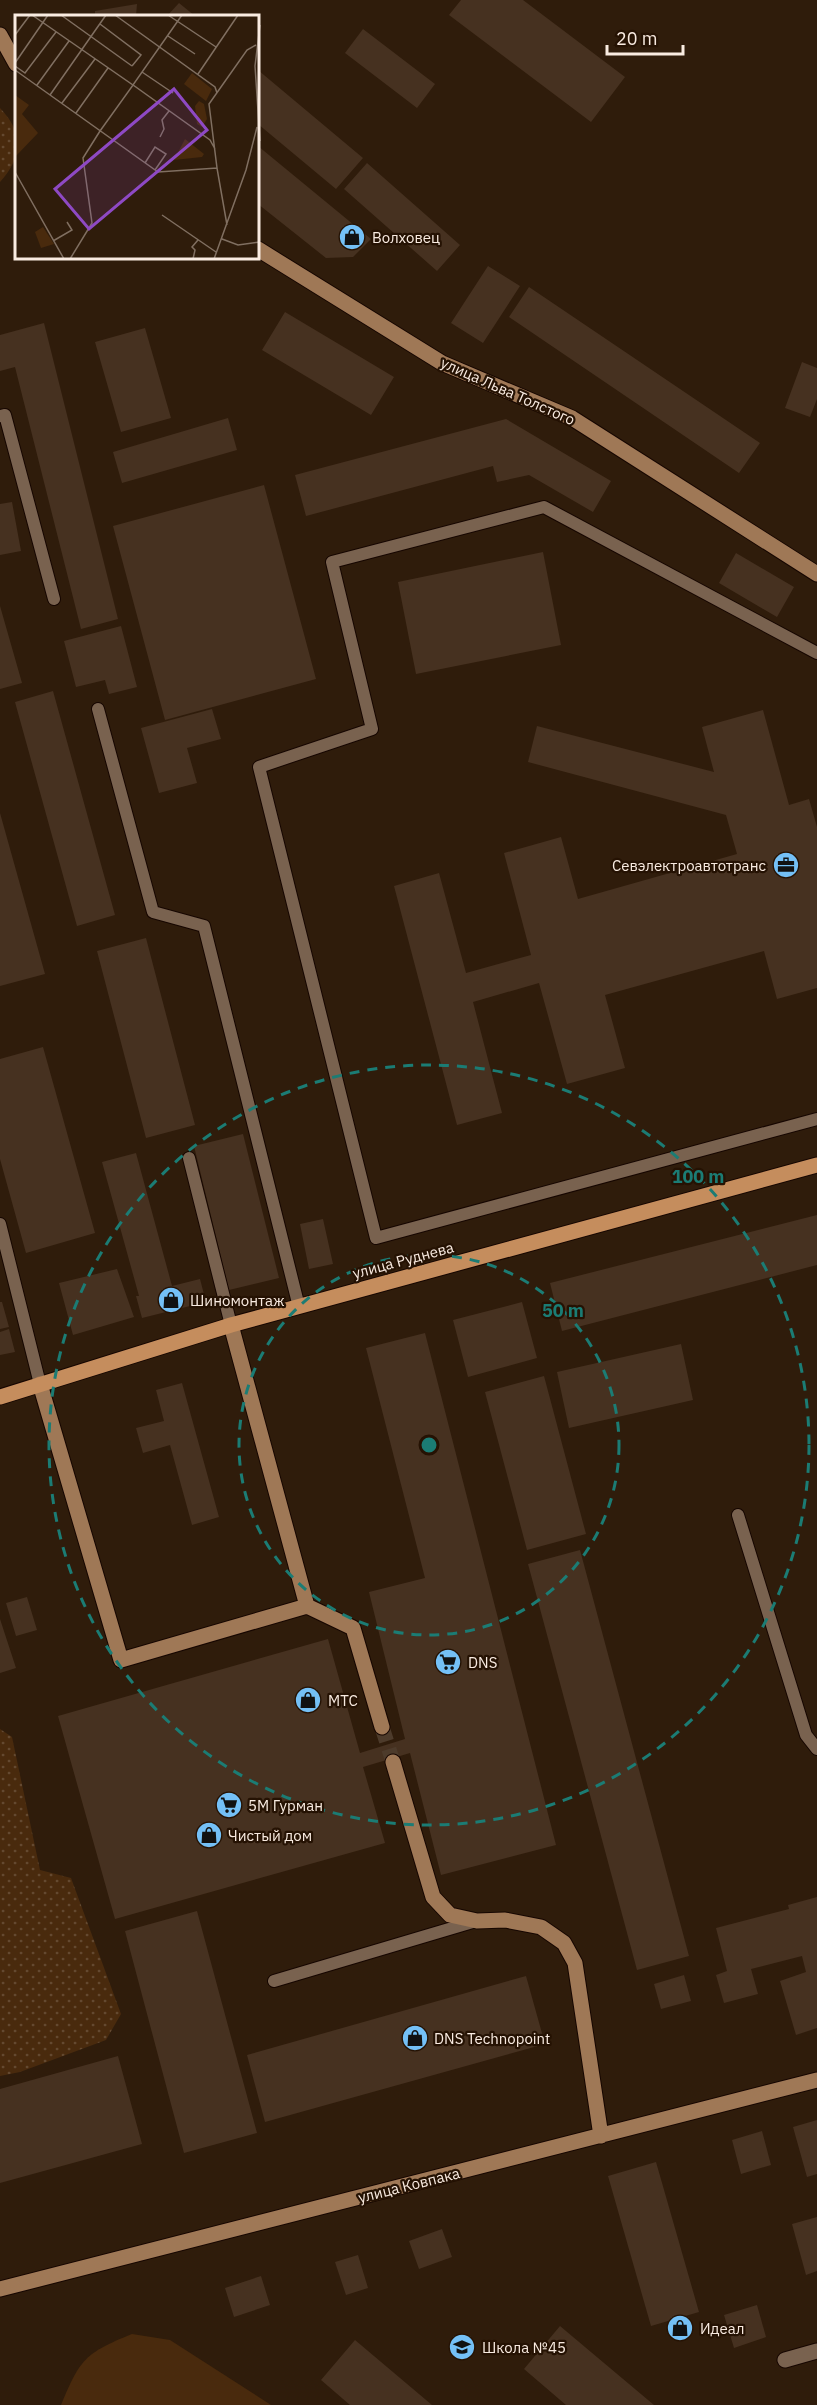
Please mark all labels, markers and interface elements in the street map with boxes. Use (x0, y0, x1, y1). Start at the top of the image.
inset map (15, 15, 260, 260)
scale bar (607, 18, 684, 56)
text: 20 m (616, 27, 658, 50)
shop icon: Волховец (337, 222, 367, 252)
place label: Волховец (372, 228, 440, 247)
street label: улица Льва Толстого (438, 353, 578, 429)
office icon: Севэлектроавтотранс (771, 850, 801, 880)
place label: Севэлектроавтотранс (612, 856, 766, 875)
text: 100 m (672, 1165, 724, 1188)
street label: улица Руднева (350, 1237, 456, 1283)
shop icon: Шиномонтаж (156, 1285, 186, 1315)
place label: Шиномонтаж (190, 1291, 285, 1310)
text: 50 m (542, 1299, 584, 1322)
centre of rings (419, 1435, 439, 1455)
supermarket icon: DNS (433, 1647, 463, 1677)
place label: DNS (468, 1653, 497, 1672)
shop icon: МТС (293, 1685, 323, 1715)
place label: МТС (328, 1691, 358, 1710)
supermarket icon: 5М Гурман (214, 1790, 244, 1820)
place label: 5М Гурман (248, 1796, 323, 1815)
shop icon: Чистый дом (194, 1820, 224, 1850)
place label: Чистый дом (228, 1826, 312, 1845)
shop icon: DNS Technopoint (400, 2023, 430, 2053)
place label: DNS Technopoint (434, 2029, 550, 2048)
street label: улица Ковпака (356, 2163, 462, 2207)
shop icon: Идеал (665, 2313, 695, 2343)
place label: Идеал (700, 2319, 744, 2338)
school or university icon: Школа №45 (447, 2332, 477, 2362)
place label: Школа №45 (482, 2338, 566, 2357)

